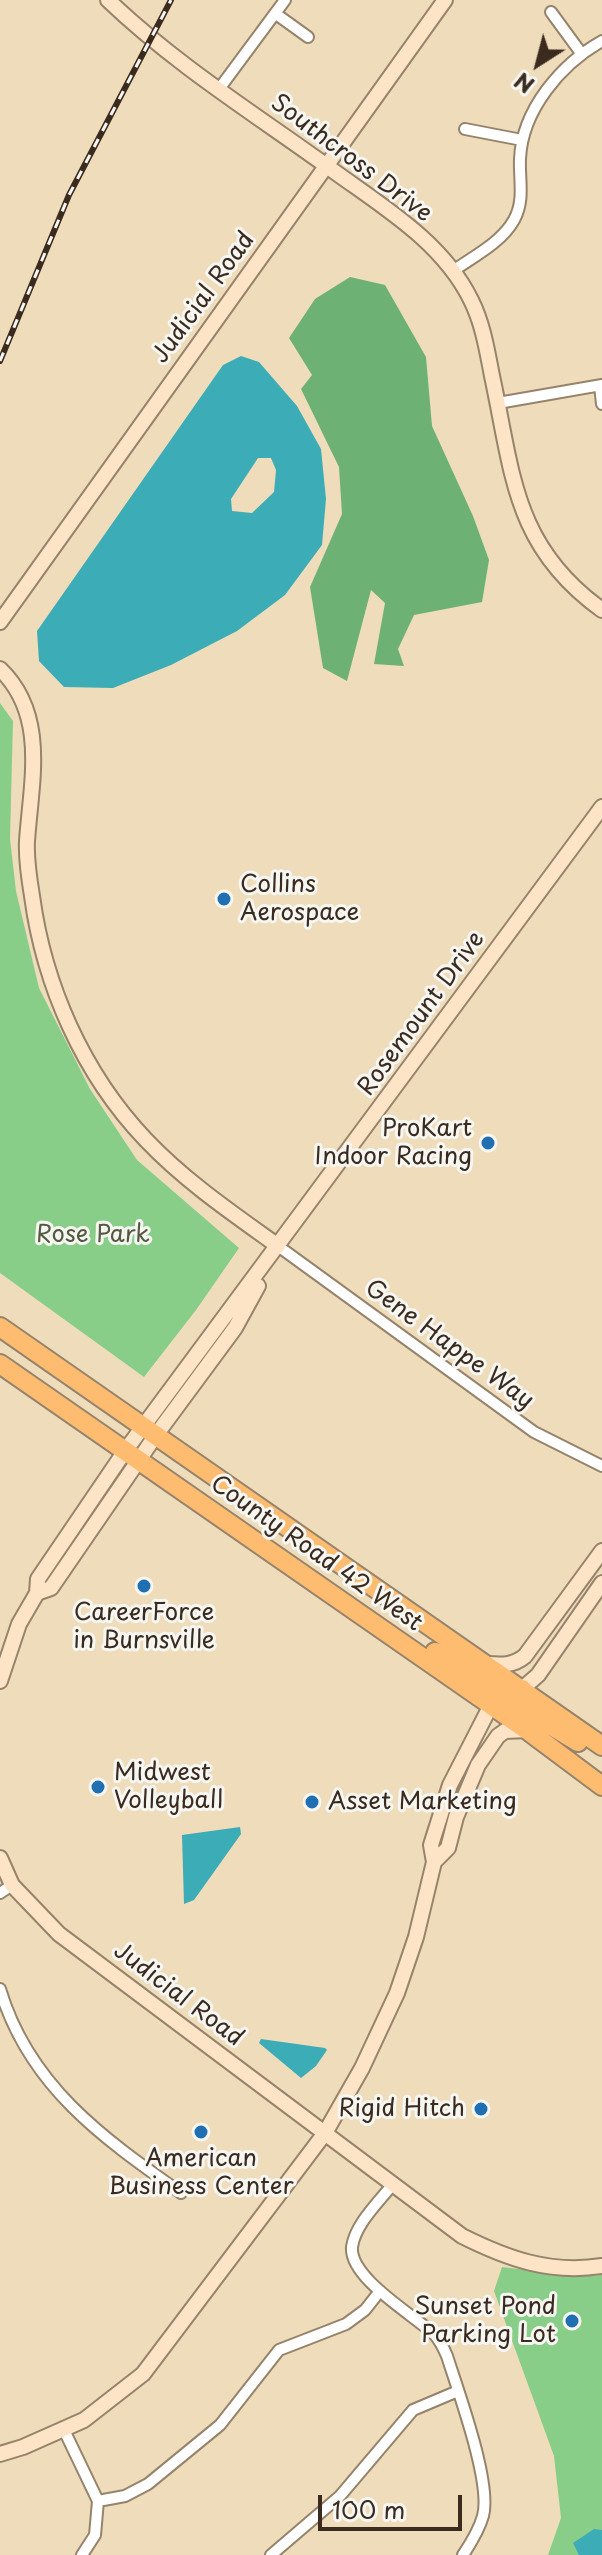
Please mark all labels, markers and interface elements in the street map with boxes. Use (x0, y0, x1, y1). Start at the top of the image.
north arrow (498, 24, 578, 104)
text: N (507, 65, 540, 102)
street label: Southcross Drive (265, 89, 437, 229)
street label: Judicial Road (147, 227, 261, 369)
place label: Collins Aerospace (240, 871, 359, 927)
marker: Collins Aerospace (215, 890, 233, 908)
street label: Rosemount Drive (353, 926, 491, 1102)
place label: ProKart Indoor Racing (315, 1115, 472, 1171)
marker: ProKart Indoor Racing (479, 1134, 497, 1152)
park label: Rose Park (36, 1221, 150, 1249)
street label: Gene Happe Way (359, 1274, 539, 1416)
street label: County Road 42 West (205, 1470, 427, 1638)
marker: CareerForce in Burnsville (135, 1577, 153, 1595)
place label: CareerForce in Burnsville (73, 1599, 215, 1655)
place label: Midwest Volleyball (114, 1759, 223, 1815)
marker: Midwest Volleyball (89, 1778, 107, 1796)
place label: Asset Marketing (328, 1788, 517, 1816)
marker: Asset Marketing (303, 1793, 321, 1811)
street label: Judicial Road (107, 1937, 249, 2053)
place label: Rigid Hitch (338, 2095, 465, 2123)
marker: Rigid Hitch (472, 2100, 490, 2118)
marker: American Business Center (192, 2123, 210, 2141)
place label: American Business Center (108, 2145, 294, 2201)
place label: Sunset Pond Parking Lot (414, 2293, 556, 2349)
marker: Sunset Pond Parking Lot (563, 2312, 581, 2330)
scale bar (322, 2479, 466, 2529)
text: 100 m (332, 2491, 405, 2527)

